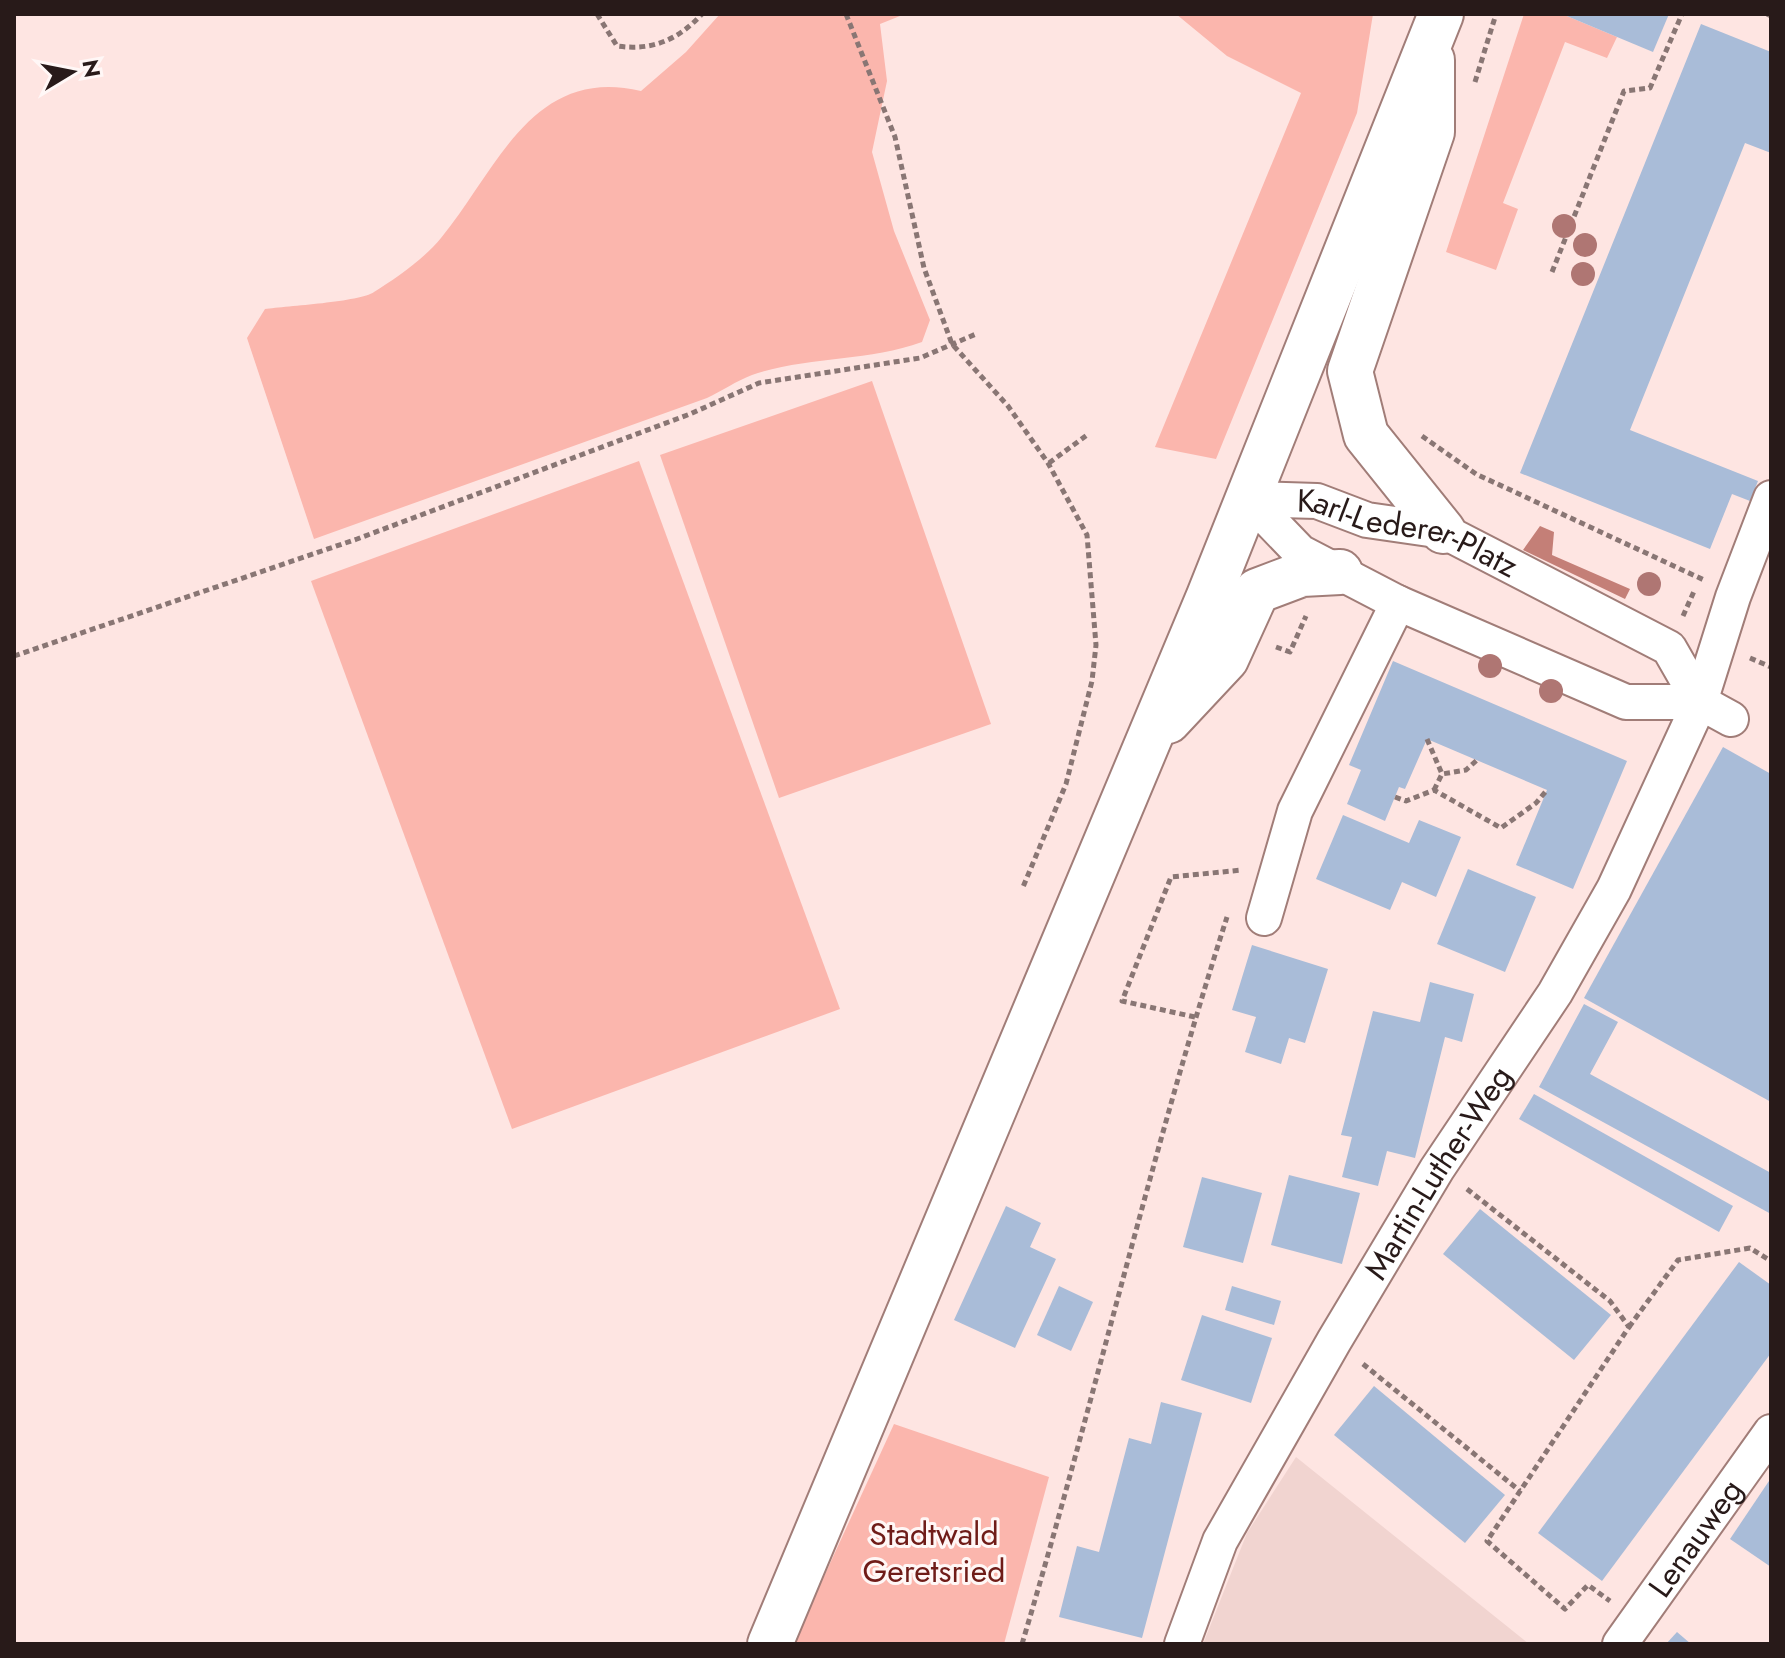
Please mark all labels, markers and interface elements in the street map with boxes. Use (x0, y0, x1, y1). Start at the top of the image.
north arrow (32, 32, 112, 112)
text: N (74, 57, 109, 80)
street label: Karl-Lederer-Platz (1296, 477, 1526, 589)
street label: Martin-Luther-Weg (1353, 1056, 1523, 1288)
street label: Lenauweg (1637, 1469, 1754, 1607)
park label: Stadtwald Geretsried (863, 1511, 1005, 1594)

